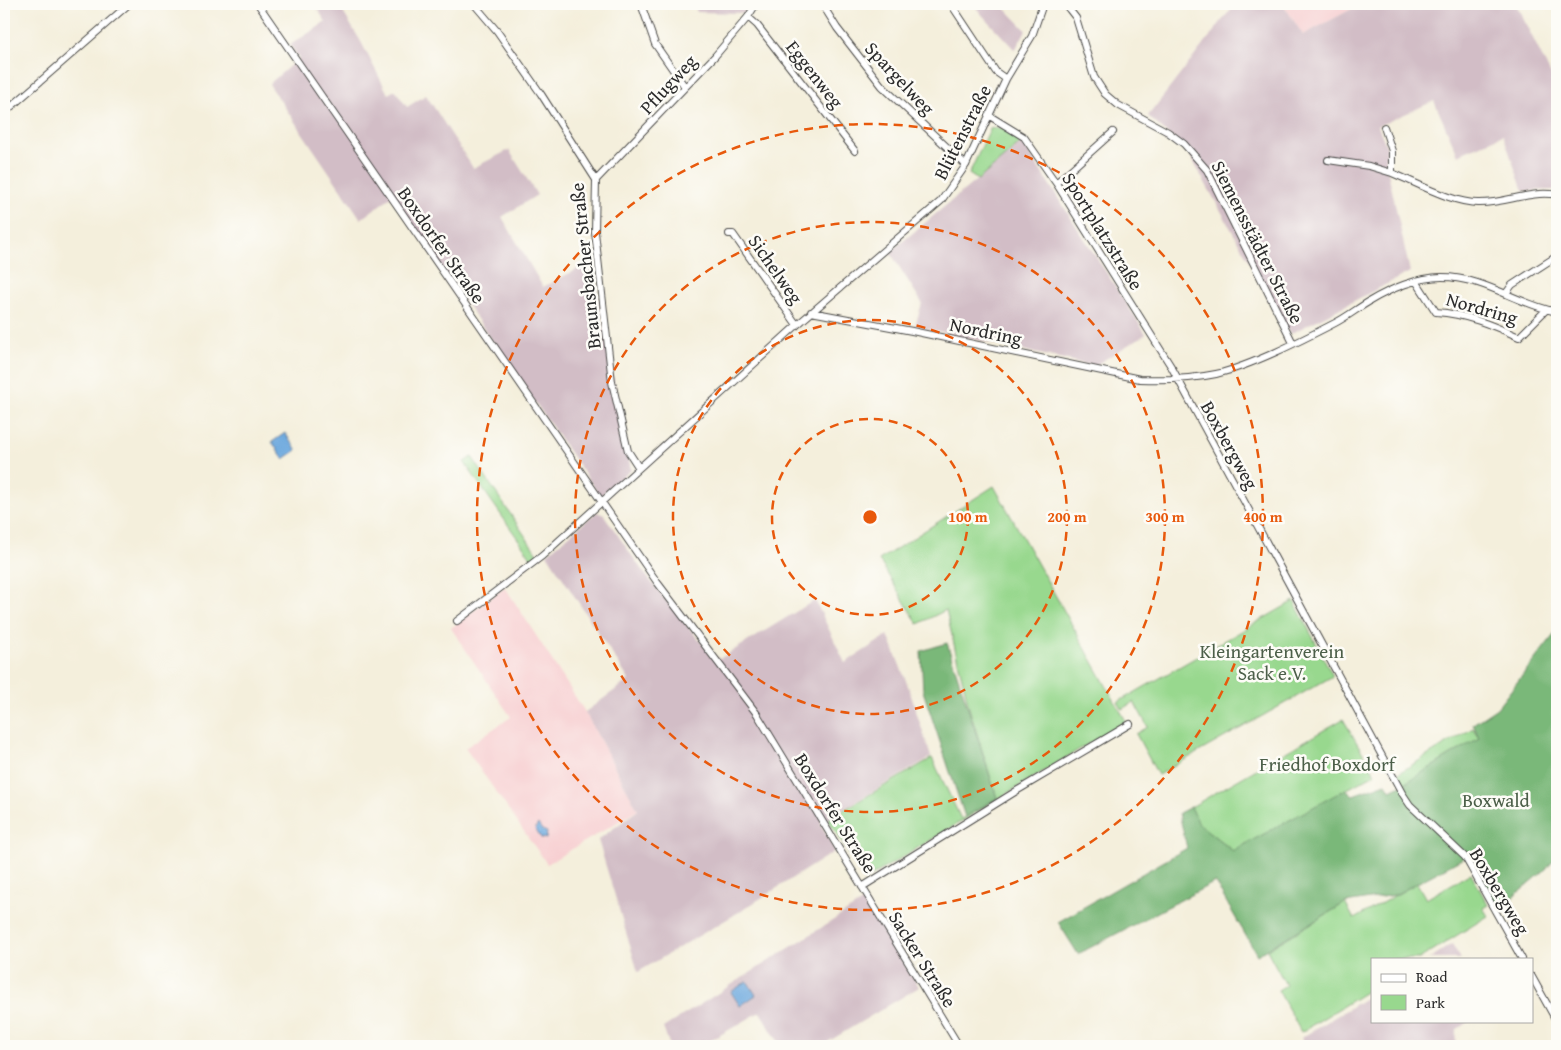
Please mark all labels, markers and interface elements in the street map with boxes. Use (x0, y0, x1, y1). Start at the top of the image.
street label: Eggenweg (779, 34, 851, 114)
street label: Spargelweg (859, 35, 942, 121)
street label: Pflugweg (633, 47, 703, 120)
street label: Blütenstraße (926, 79, 998, 185)
street label: Siemensstädter Straße (1205, 156, 1311, 329)
street label: Sportplatzstraße (1056, 167, 1150, 295)
street label: Boxdorfer Straße (391, 181, 493, 309)
street label: Braunsbacher Straße (562, 181, 608, 351)
street label: Sichelweg (742, 229, 810, 310)
street label: Nordring (1443, 284, 1522, 332)
street label: Nordring (947, 310, 1025, 352)
street label: Boxbergweg (1194, 396, 1266, 495)
text: 100 m (948, 506, 988, 527)
text: 200 m (1047, 506, 1087, 527)
text: 300 m (1145, 506, 1185, 527)
text: 400 m (1243, 506, 1283, 527)
centre of rings (861, 508, 879, 526)
park label: Kleingartenverein Sack e.V. (1200, 637, 1345, 687)
street label: Boxdorfer Straße (788, 747, 884, 879)
park label: Friedhof Boxdorf (1259, 750, 1397, 778)
park label: Boxwald (1462, 786, 1531, 814)
street label: Boxbergweg (1463, 842, 1537, 940)
street label: Sacker Straße (882, 905, 964, 1013)
legend (1371, 958, 1534, 1022)
text: Road (1416, 966, 1447, 987)
text: Park (1416, 992, 1445, 1013)

